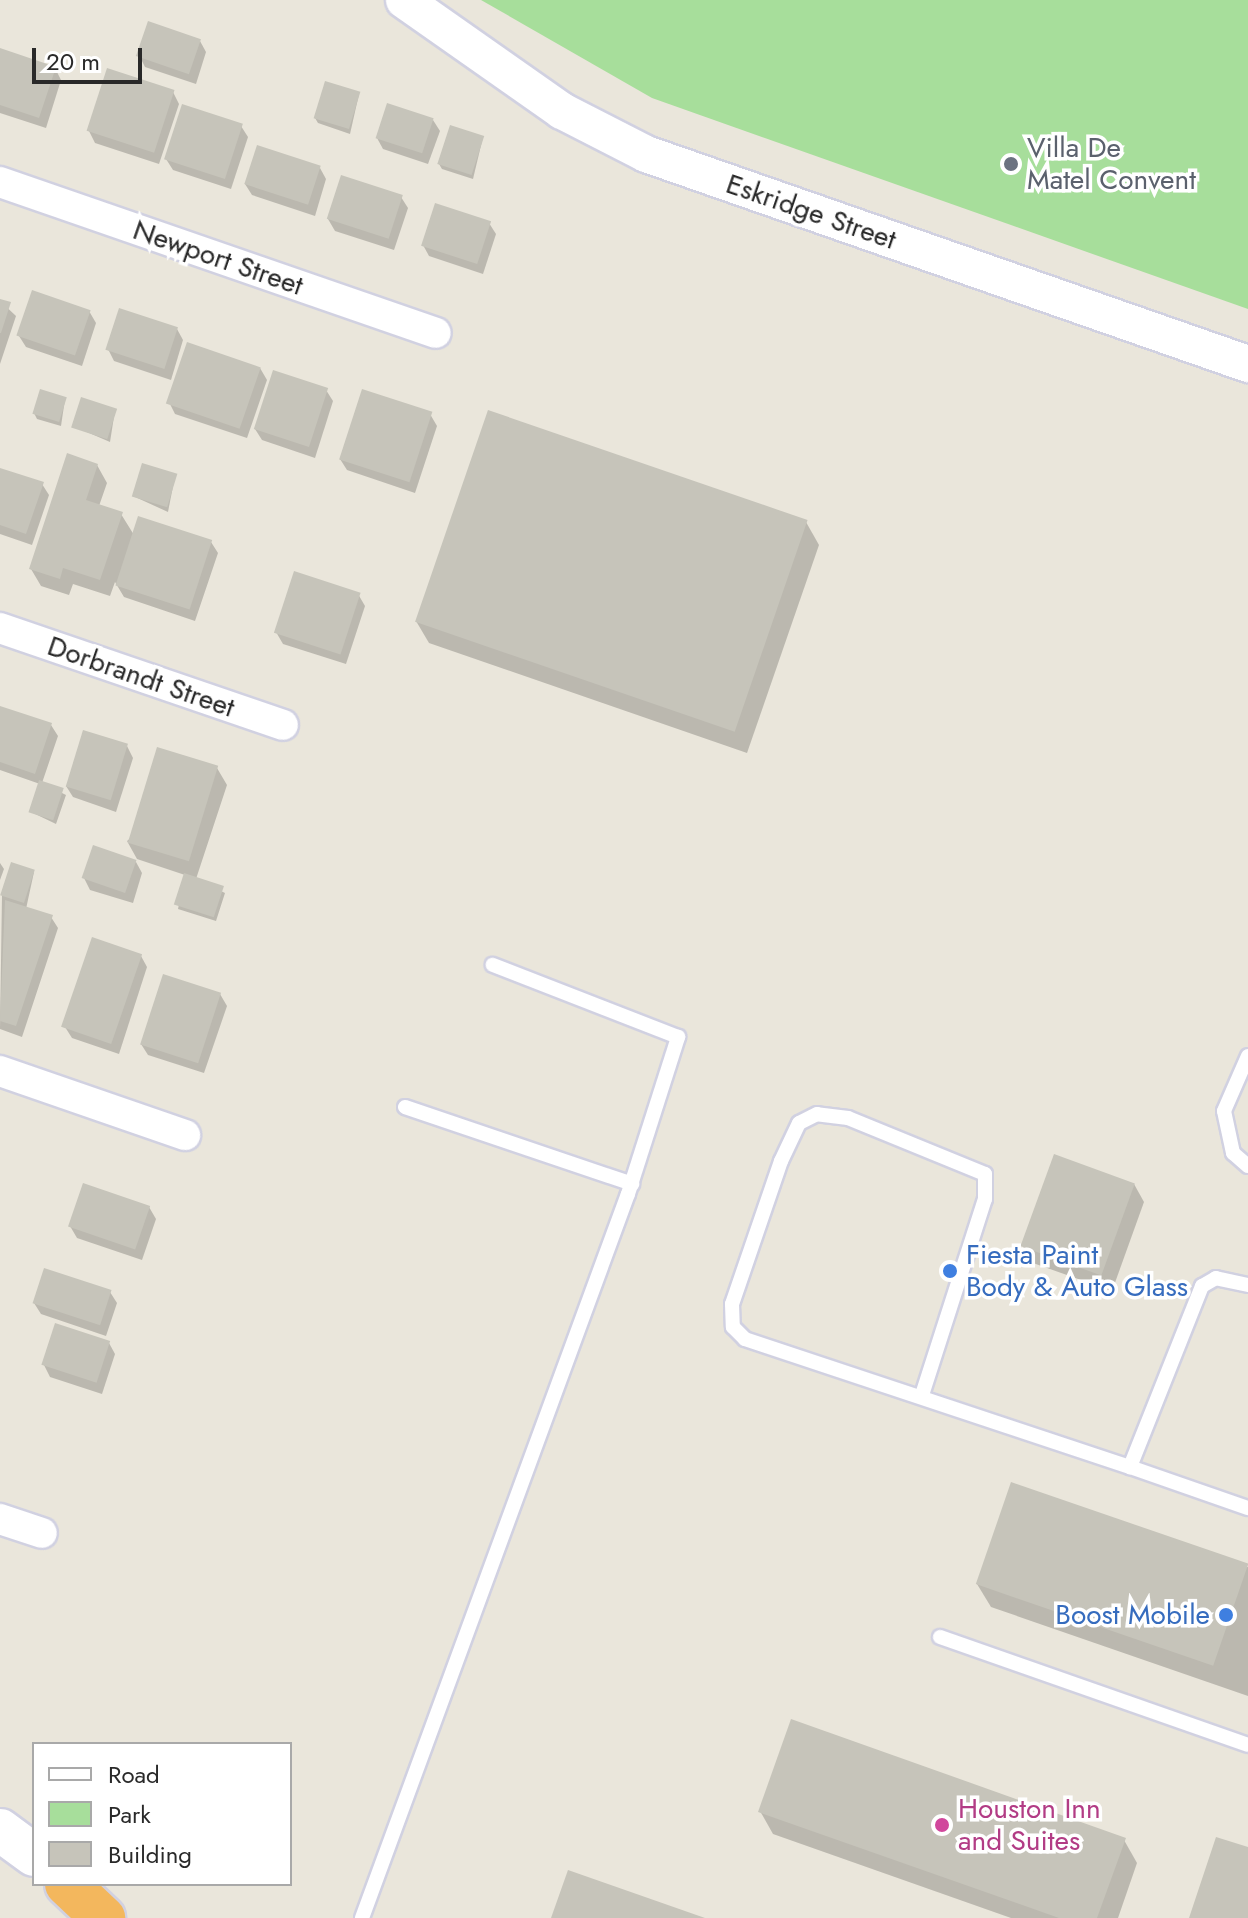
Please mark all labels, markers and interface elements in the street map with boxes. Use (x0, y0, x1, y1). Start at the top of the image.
scale bar (36, 32, 146, 82)
text: 20 m (46, 44, 100, 79)
place label: Villa De Matel Convent (1027, 131, 1196, 197)
marker: Villa De Matel Convent (1002, 155, 1020, 173)
street label: Eskridge Street (722, 167, 900, 257)
street label: Newport Street (129, 213, 307, 303)
street label: Dorbrandt Street (43, 629, 239, 725)
place label: Fiesta Paint Body & Auto Glass (966, 1238, 1188, 1304)
marker: Fiesta Paint Body & Auto Glass (941, 1262, 959, 1280)
place label: Boost Mobile (1055, 1598, 1210, 1632)
marker: Boost Mobile (1217, 1606, 1235, 1624)
legend (32, 1742, 292, 1886)
text: Road (108, 1757, 160, 1792)
place label: Houston Inn and Suites (958, 1792, 1101, 1858)
text: Park (108, 1797, 151, 1832)
marker: Houston Inn and Suites (933, 1816, 951, 1834)
text: Building (108, 1837, 192, 1872)

